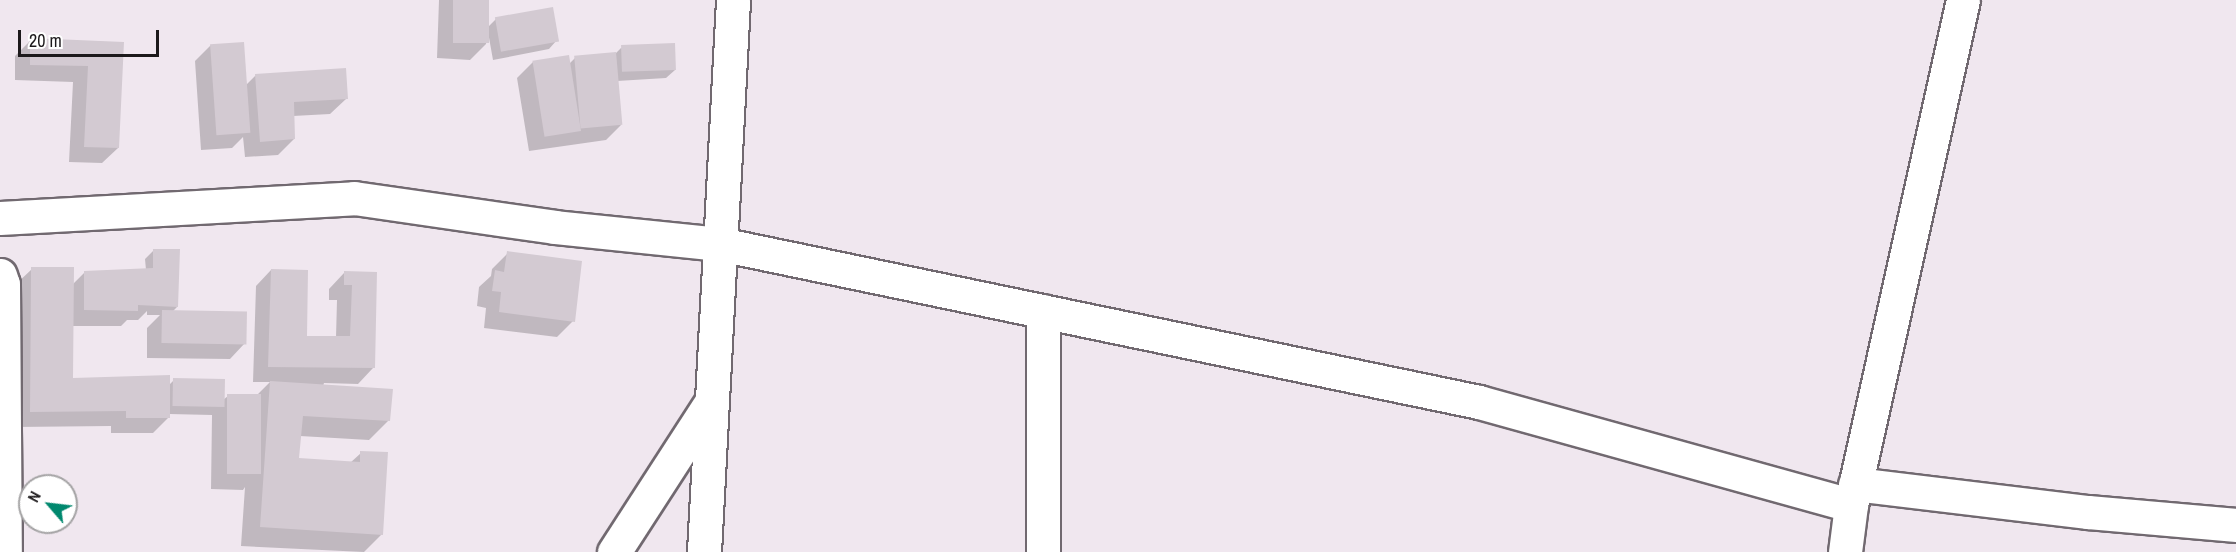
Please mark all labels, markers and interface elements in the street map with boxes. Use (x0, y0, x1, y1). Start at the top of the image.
scale bar (21, 18, 162, 56)
text: 20 m (29, 28, 62, 53)
north arrow (18, 474, 78, 534)
text: N (22, 487, 46, 506)

